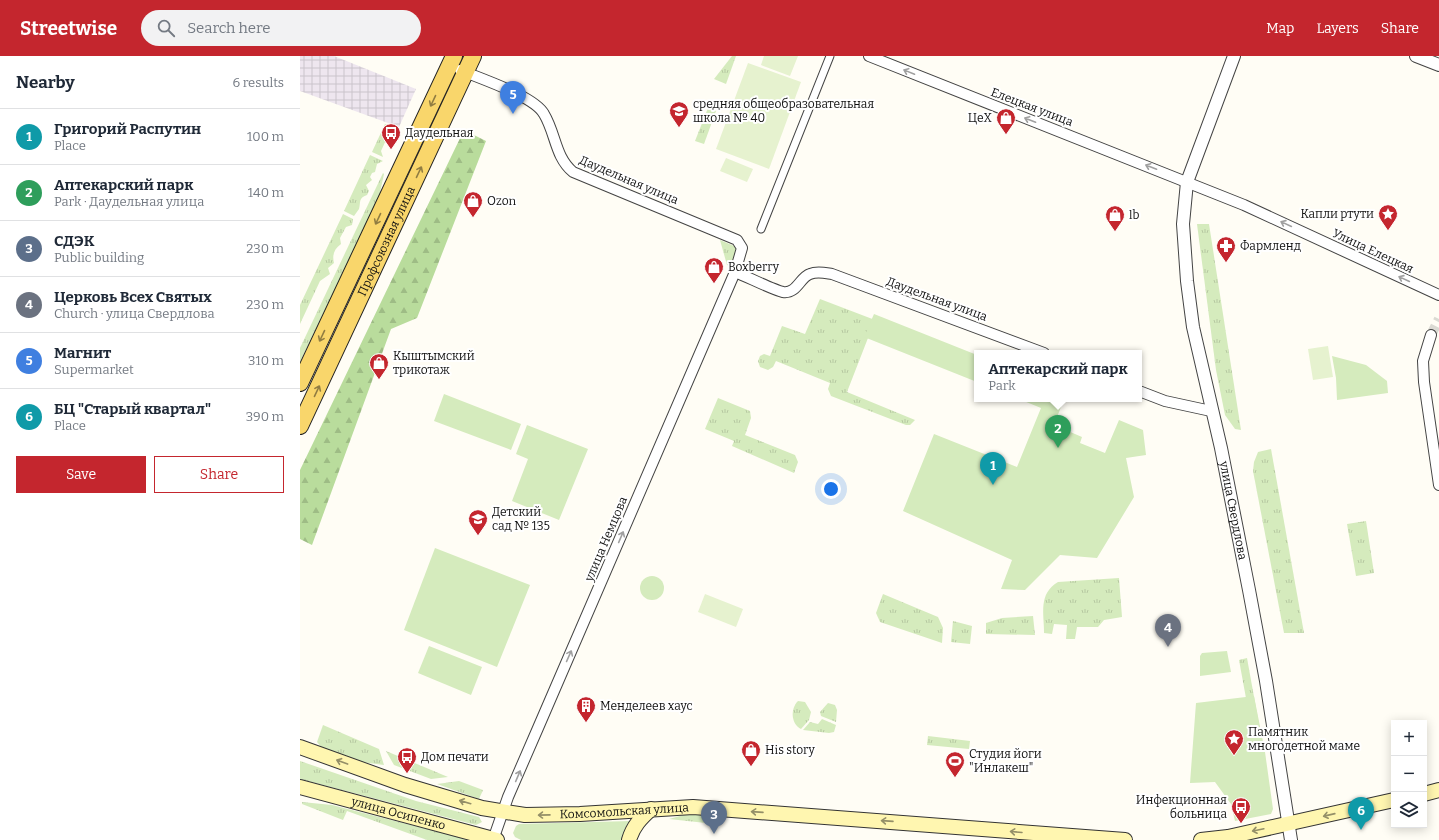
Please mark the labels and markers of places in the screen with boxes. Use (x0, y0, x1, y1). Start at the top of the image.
pin: 5 (500, 81, 526, 114)
place label: средняя общеобразовательная школа № 40 (693, 97, 874, 125)
school or university icon: средняя общеобразовательная школа № 40 (668, 100, 690, 128)
shop icon: ЦеХ (995, 107, 1017, 135)
place label: ЦеХ (968, 111, 993, 125)
bus stop icon: Даудельная (380, 122, 402, 150)
place label: Даудельная (405, 126, 474, 140)
shop icon: Ozon (462, 190, 484, 218)
place label: Ozon (487, 194, 517, 208)
place icon: Капли ртути (1377, 203, 1399, 231)
shop icon: lb (1104, 204, 1126, 232)
place label: Капли ртути (1300, 207, 1374, 221)
place label: lb (1129, 208, 1139, 222)
pharmacy icon: Фармленд (1215, 235, 1237, 263)
place label: Фармленд (1240, 239, 1301, 253)
shop icon: Boxberry (703, 256, 725, 284)
place label: Boxberry (728, 260, 780, 274)
place label: Кыштымский трикотаж (393, 349, 475, 377)
shop icon: Кыштымский трикотаж (368, 352, 390, 380)
pin: 2 (1045, 415, 1071, 448)
pin: 1 (980, 452, 1006, 485)
place label: Детский сад № 135 (492, 505, 550, 533)
school or university icon: Детский сад № 135 (467, 508, 489, 536)
pin: 4 (1155, 614, 1181, 647)
building icon: Менделеев хаус (575, 695, 597, 723)
place label: Менделеев хаус (600, 699, 693, 713)
place label: Памятник многодетной маме (1248, 725, 1360, 753)
place icon: Памятник многодетной маме (1223, 728, 1245, 756)
shop icon: His story (740, 739, 762, 767)
place label: His story (765, 743, 816, 757)
bus stop icon: Дом печати (396, 746, 418, 774)
place label: Студия йоги "Инлакеш" (969, 747, 1042, 775)
place label: Дом печати (421, 750, 489, 764)
sports icon: Студия йоги "Инлакеш" (944, 750, 966, 778)
place label: Инфекционная больница (1136, 793, 1227, 821)
bus stop icon: Инфекционная больница (1230, 796, 1252, 824)
pin: 6 (1348, 797, 1374, 830)
pin: 3 (701, 801, 727, 834)

